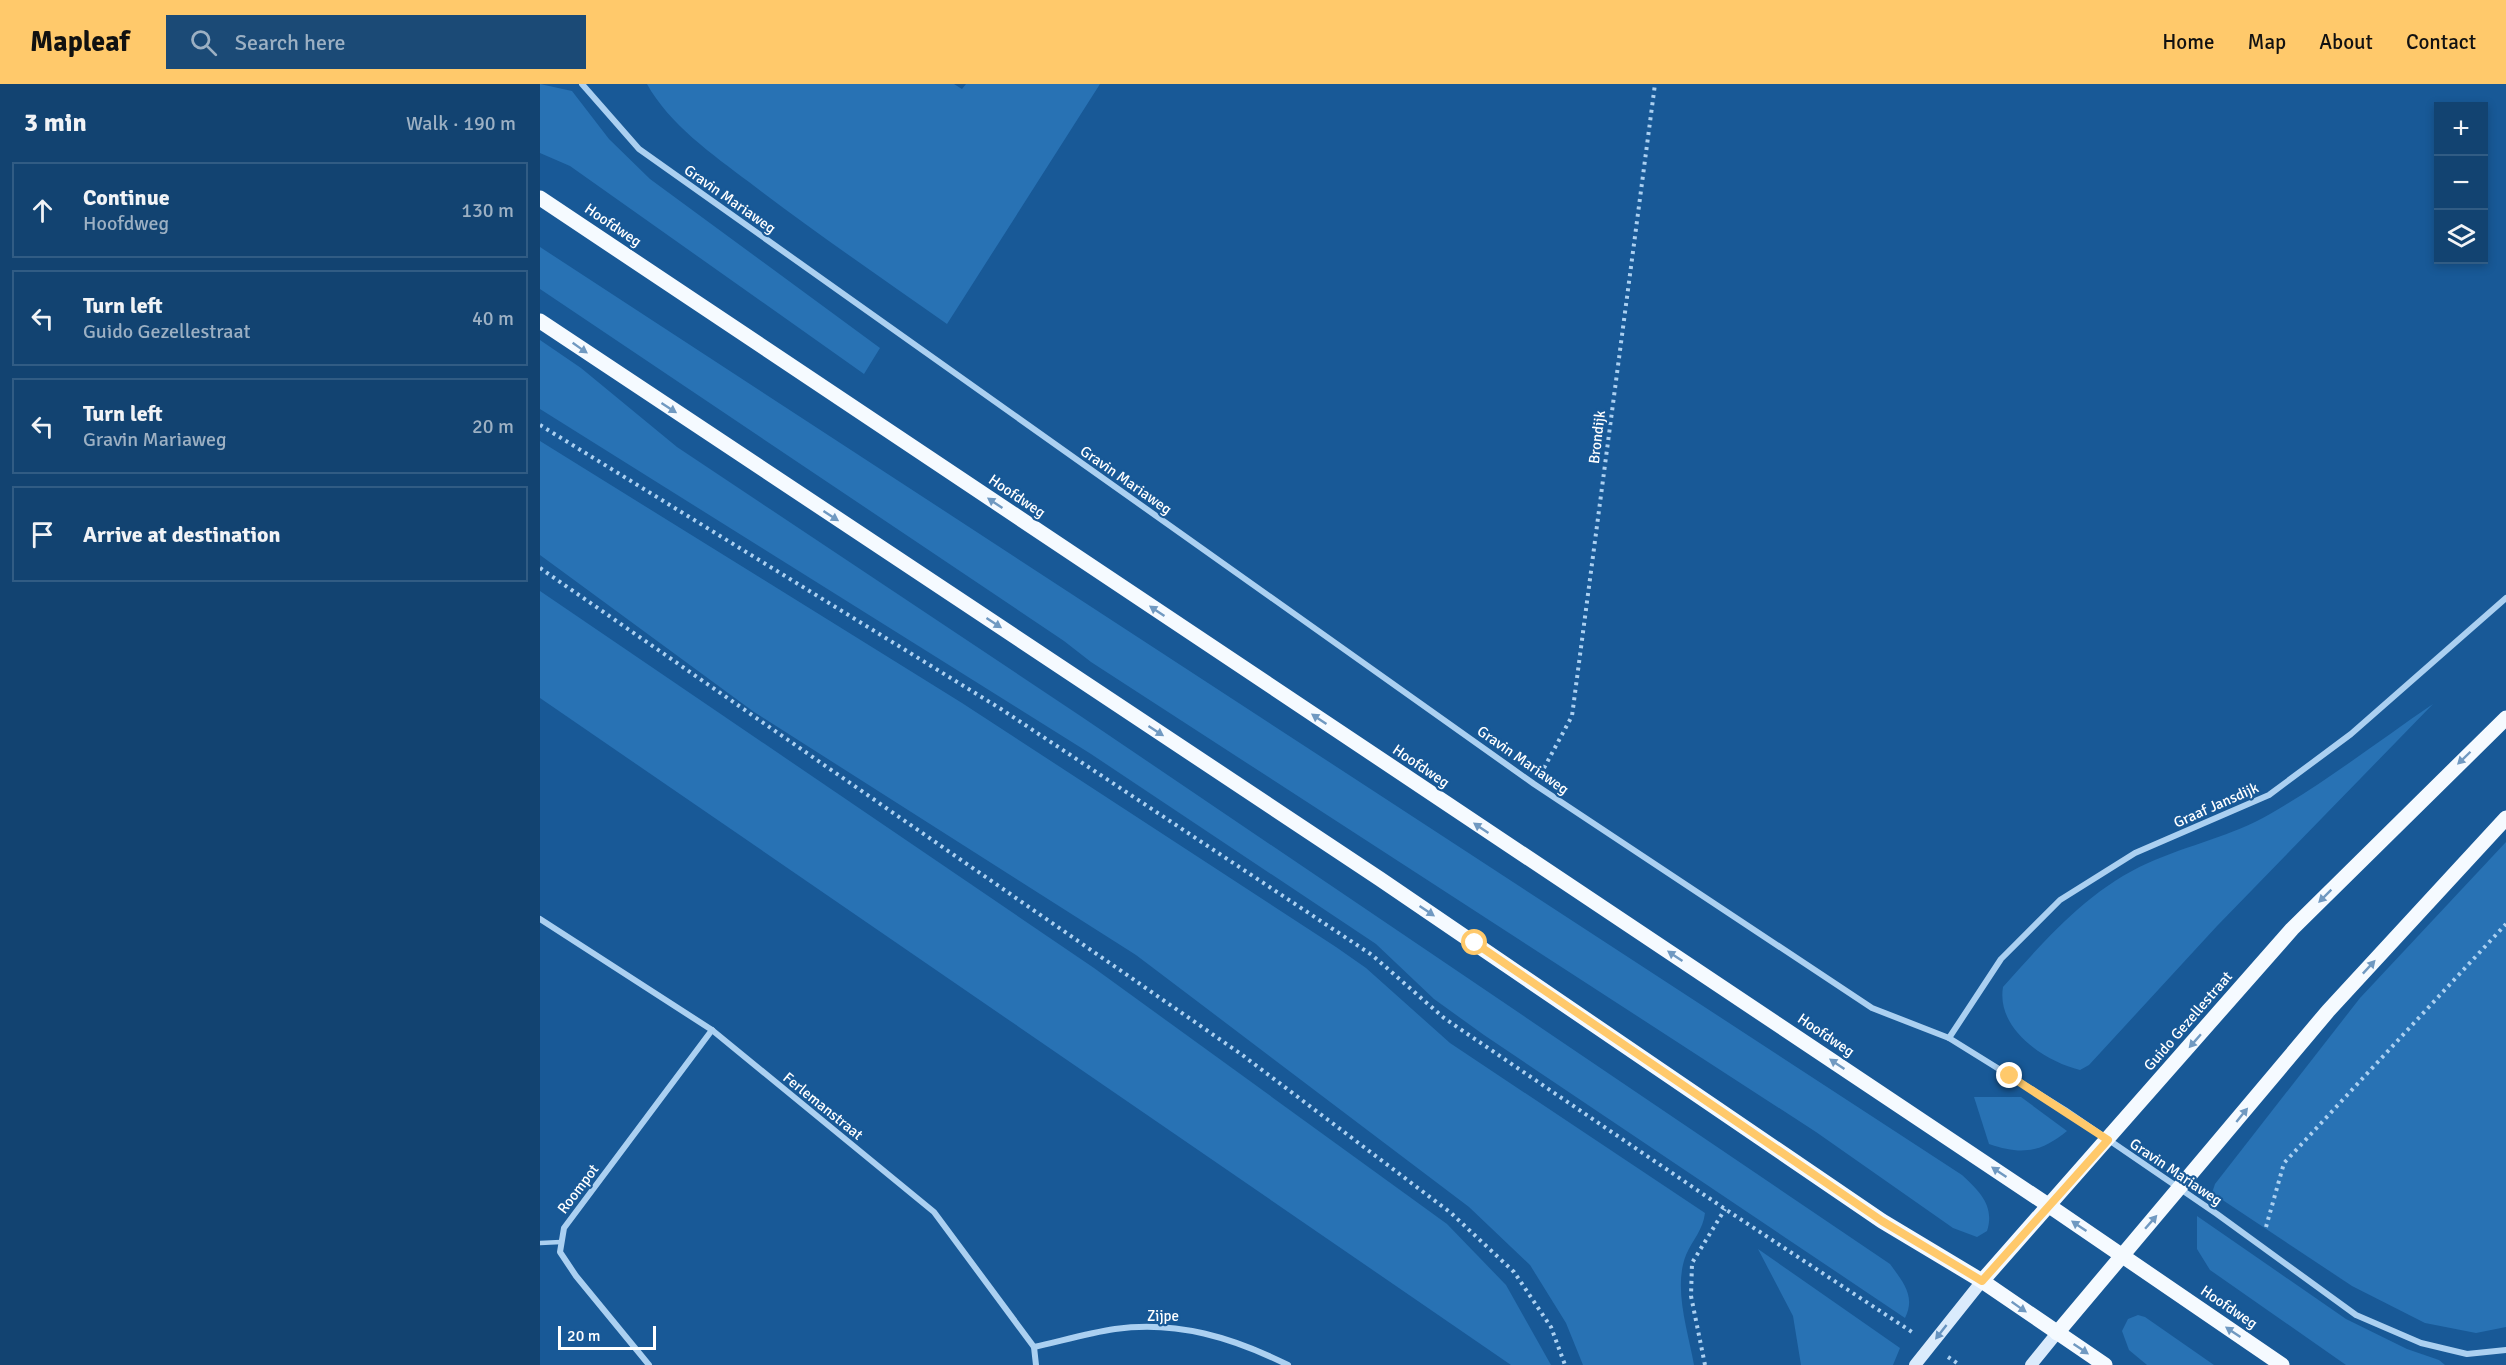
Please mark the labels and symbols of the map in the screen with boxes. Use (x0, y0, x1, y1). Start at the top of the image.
street label: Gravin Mariaweg (681, 161, 779, 237)
street label: Hoofdweg (581, 199, 645, 251)
one-way arrow (572, 342, 588, 353)
one-way arrow (660, 402, 676, 414)
street label: Brondijk (1585, 409, 1609, 465)
street label: Gravin Mariaweg (1077, 442, 1175, 518)
street label: Hoofdweg (985, 470, 1049, 522)
one-way arrow (987, 497, 1003, 508)
one-way arrow (823, 510, 839, 521)
one-way arrow (1149, 606, 1165, 617)
one-way arrow (986, 617, 1002, 628)
one-way arrow (1311, 714, 1327, 725)
street label: Gravin Mariaweg (1474, 722, 1572, 798)
one-way arrow (1148, 725, 1164, 737)
street label: Hoofdweg (1389, 740, 1453, 792)
one-way arrow (2456, 751, 2471, 765)
street label: Graaf Jansdijk (2171, 778, 2262, 832)
one-way arrow (1473, 822, 1490, 833)
one-way arrow (2319, 888, 2333, 902)
one-way arrow (1419, 905, 1436, 916)
route start (1461, 929, 1487, 955)
one-way arrow (1666, 951, 1683, 962)
one-way arrow (2361, 960, 2375, 974)
street label: Guido Gezellestraat (2140, 968, 2236, 1074)
street label: Hoofdweg (1794, 1009, 1858, 1061)
one-way arrow (2189, 1033, 2202, 1048)
one-way arrow (1829, 1059, 1845, 1070)
route end (1996, 1062, 2022, 1088)
street label: Ferlemanstraat (779, 1068, 867, 1144)
one-way arrow (2235, 1108, 2248, 1123)
street label: Gravin Mariaweg (2126, 1134, 2226, 1210)
street label: Roompot (554, 1161, 602, 1217)
one-way arrow (1991, 1167, 2008, 1178)
one-way arrow (2145, 1215, 2158, 1230)
one-way arrow (2072, 1220, 2088, 1232)
street label: Hoofdweg (2197, 1281, 2261, 1333)
one-way arrow (2011, 1301, 2027, 1313)
street label: Zijpe (1147, 1307, 1179, 1325)
scale bar (558, 1323, 656, 1350)
one-way arrow (1936, 1325, 1948, 1340)
one-way arrow (2225, 1327, 2241, 1338)
one-way arrow (2073, 1343, 2089, 1354)

